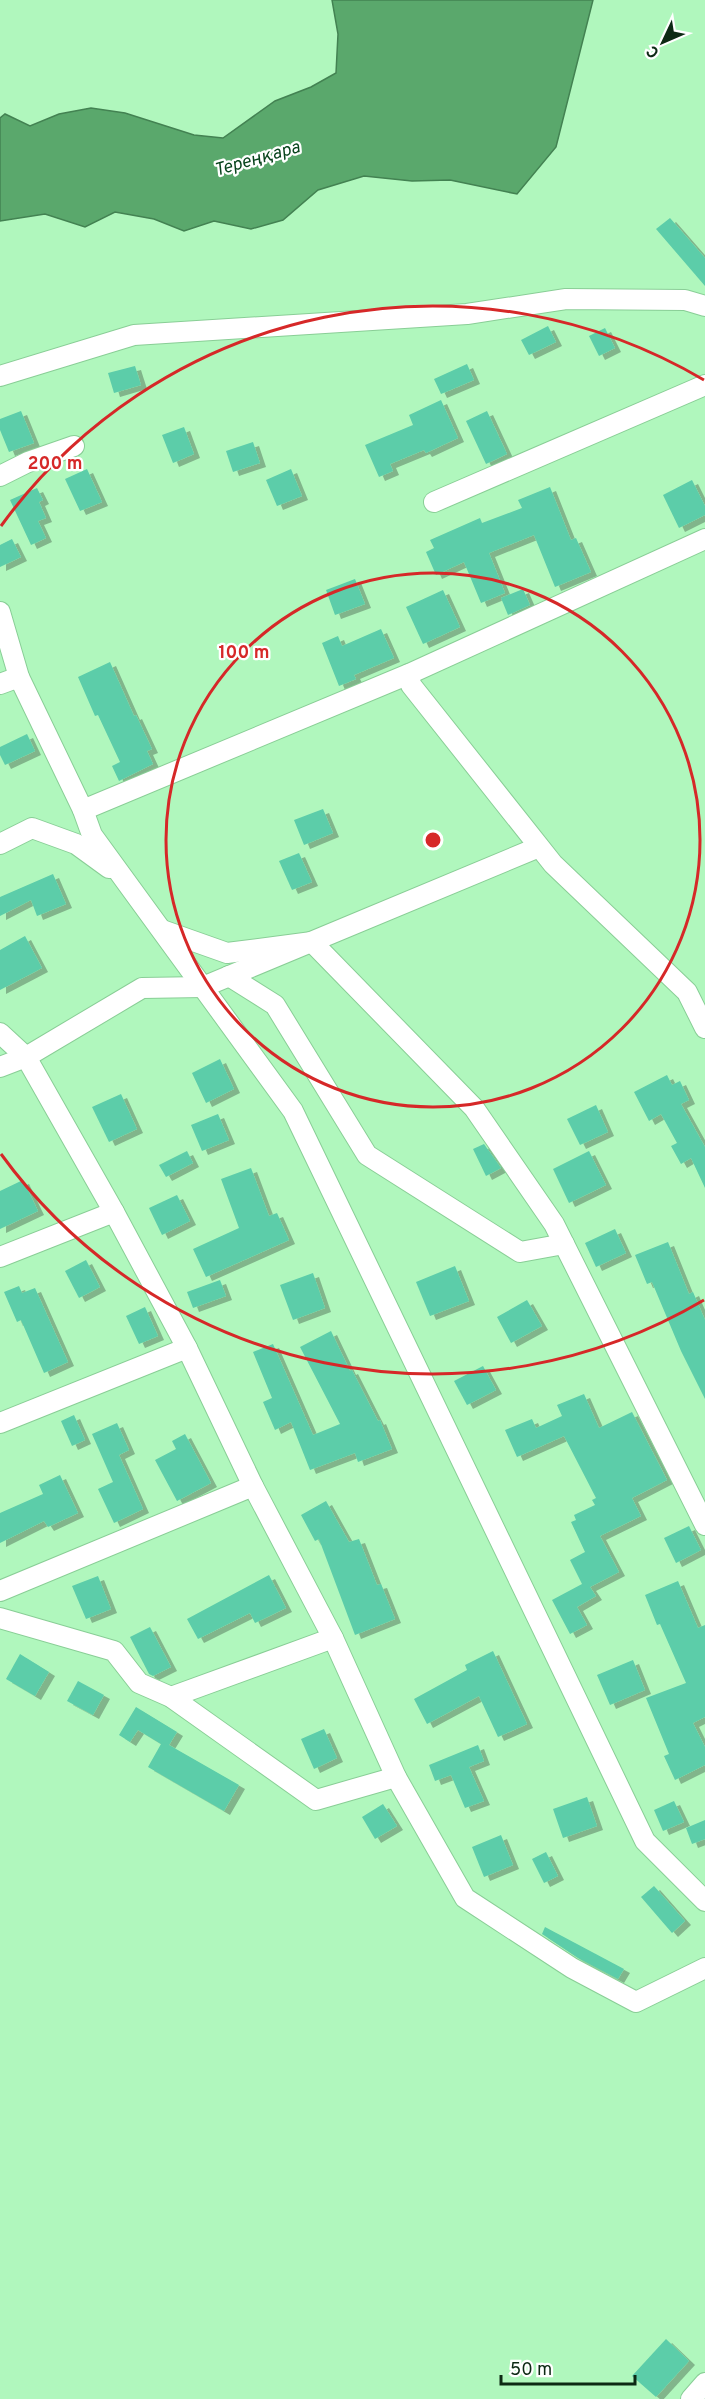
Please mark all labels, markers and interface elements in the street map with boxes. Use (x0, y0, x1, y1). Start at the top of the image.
north arrow (633, 12, 693, 72)
text: С (643, 40, 664, 62)
water label: Тереңқара (212, 136, 304, 183)
text: 200 m (27, 453, 83, 476)
text: 100 m (218, 642, 270, 665)
centre of rings (423, 830, 443, 850)
scale bar (501, 2348, 634, 2386)
text: 50 m (510, 2359, 552, 2382)

